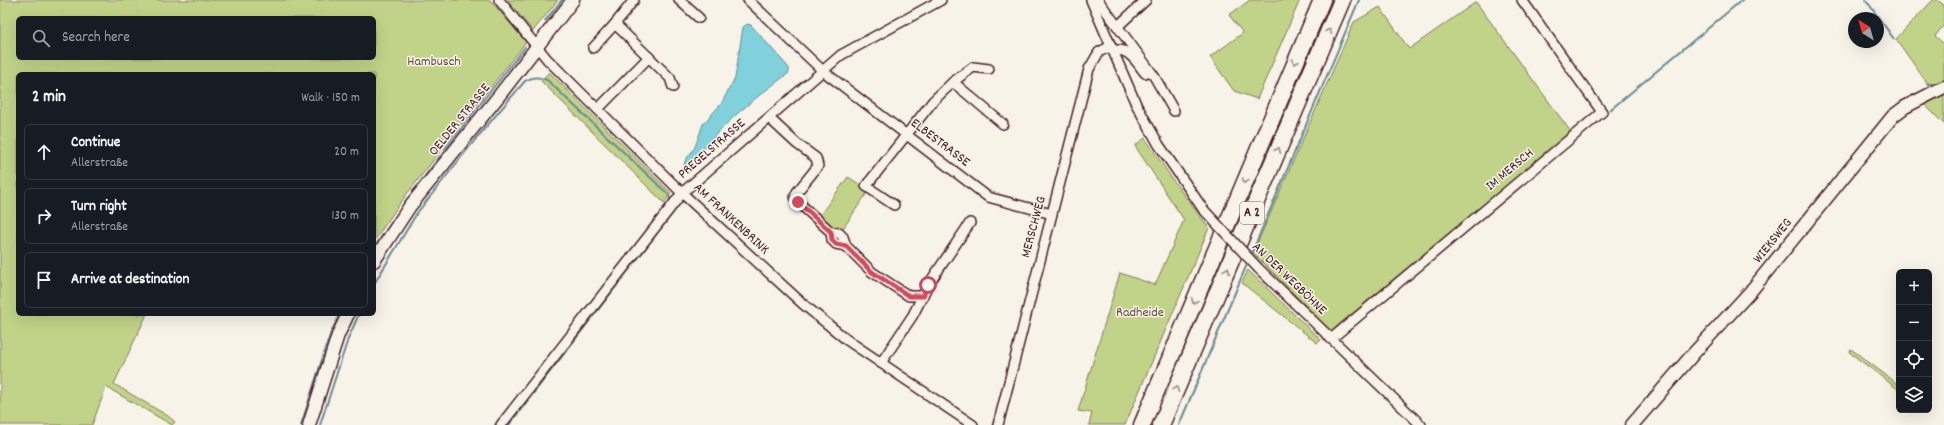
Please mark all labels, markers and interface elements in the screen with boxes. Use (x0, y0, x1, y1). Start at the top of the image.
north arrow (1848, 12, 1884, 48)
search box (16, 16, 376, 60)
icon: search (30, 27, 52, 49)
text: Search here (62, 27, 130, 49)
one-way arrow (1325, 27, 1333, 34)
park label: Hambusch (407, 52, 461, 72)
one-way arrow (1292, 58, 1300, 65)
street label: OELDER STRASSE (424, 79, 496, 161)
text: 2 min (32, 86, 66, 110)
text: Walk · 150 m (301, 89, 360, 108)
street label: PREGELSTRASSE (674, 114, 751, 184)
street label: ELBESTRASSE (906, 114, 974, 172)
text: Continue (71, 132, 120, 154)
icon: ahead (33, 141, 55, 163)
text: 20 m (334, 143, 359, 162)
street label: IM MERSCH (1482, 144, 1538, 196)
one-way arrow (1273, 147, 1281, 154)
text: Allerstraße (71, 154, 128, 173)
one-way arrow (1242, 177, 1250, 185)
street label: AM FRANKENBRINK (688, 178, 774, 260)
route end (789, 193, 807, 211)
street label: MERSCHWEG (1016, 194, 1052, 260)
text: Turn right (71, 196, 127, 218)
road number: A 2 (1240, 202, 1264, 224)
icon: right (33, 205, 55, 227)
text: 130 m (331, 207, 359, 226)
street label: WIEKSWEG (1749, 214, 1797, 268)
text: Allerstraße (71, 218, 128, 237)
street label: AN DER WEGBÖHNE (1247, 238, 1331, 321)
one-way arrow (1222, 266, 1230, 274)
icon: arrive (33, 269, 55, 291)
text: Arrive at destination (71, 269, 189, 291)
map controls (1896, 269, 1932, 413)
button: + (1896, 269, 1932, 305)
route start (919, 276, 937, 294)
one-way arrow (1191, 298, 1199, 305)
park label: Radheide (1116, 303, 1164, 323)
button: − (1896, 305, 1932, 341)
button: locate (1896, 341, 1932, 377)
button: layers (1896, 377, 1932, 413)
one-way arrow (1171, 386, 1179, 394)

